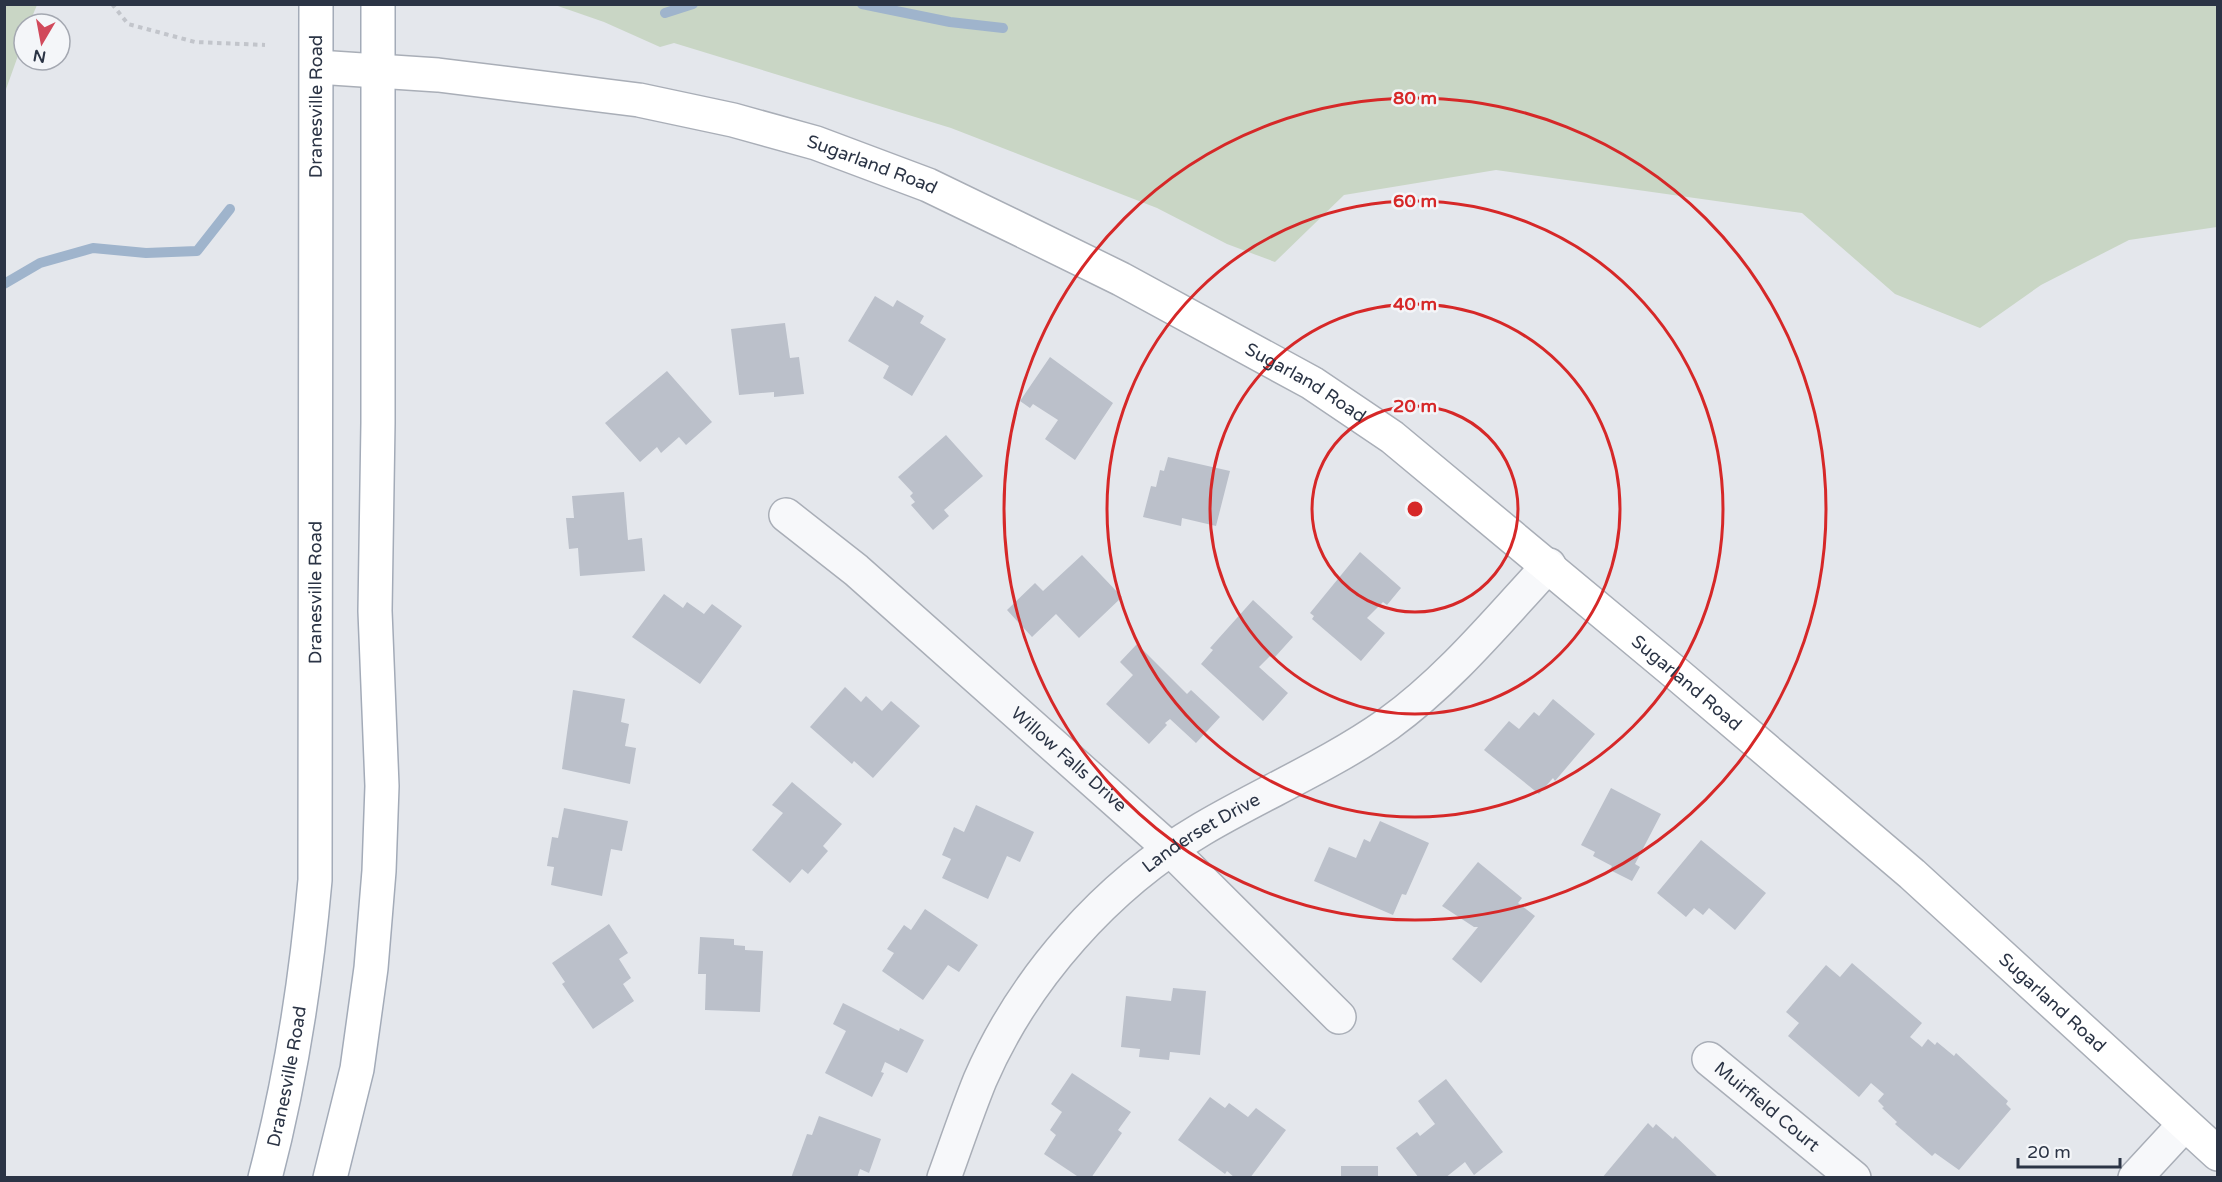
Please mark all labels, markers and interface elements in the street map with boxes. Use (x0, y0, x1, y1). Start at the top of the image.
north arrow (12, 12, 72, 72)
street label: Dranesville Road (305, 35, 327, 178)
text: N (32, 45, 48, 67)
text: 80 m (1393, 87, 1437, 109)
street label: Sugarland Road (805, 130, 941, 199)
text: 60 m (1393, 190, 1437, 212)
text: 40 m (1393, 293, 1437, 315)
street label: Sugarland Road (1241, 338, 1370, 427)
text: 20 m (1393, 395, 1437, 417)
centre of rings (1405, 499, 1425, 519)
street label: Dranesville Road (304, 521, 326, 664)
street label: Sugarland Road (1627, 630, 1746, 735)
street label: Willow Falls Drive (1007, 702, 1132, 817)
street label: Landerset Drive (1137, 788, 1264, 877)
street label: Sugarland Road (1994, 948, 2111, 1057)
street label: Dranesville Road (262, 1004, 311, 1149)
street label: Muirfield Court (1710, 1057, 1824, 1156)
scale bar (2018, 1131, 2120, 1169)
text: 20 m (2027, 1141, 2071, 1163)

